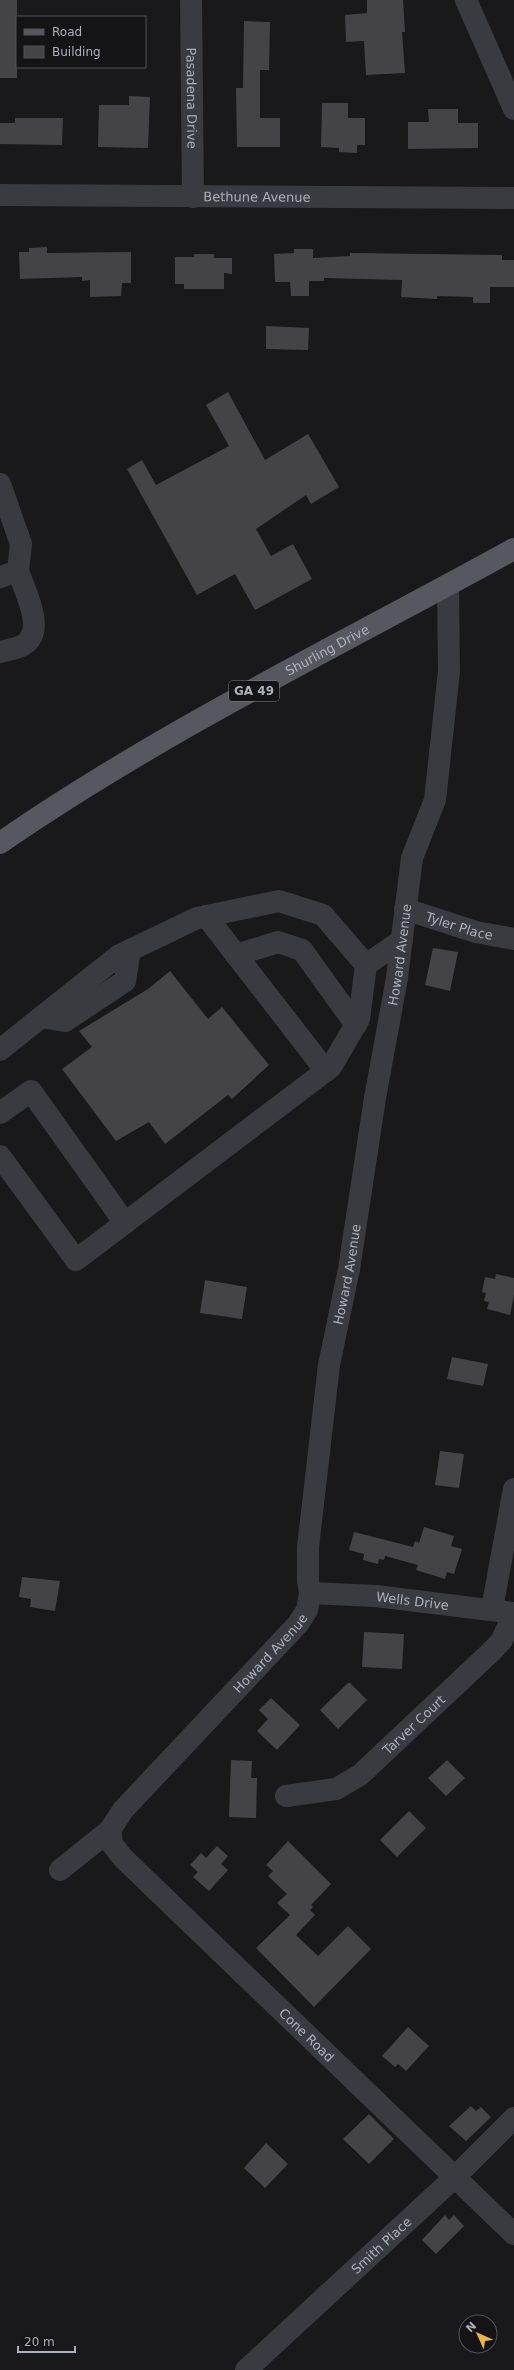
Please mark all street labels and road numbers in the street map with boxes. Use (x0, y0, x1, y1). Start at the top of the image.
street label: Pasadena Drive (183, 47, 200, 149)
street label: Bethune Avenue (203, 189, 311, 205)
street label: Shurling Drive (283, 622, 372, 679)
road number: GA 49 (229, 681, 279, 701)
street label: Howard Avenue (385, 903, 414, 1007)
street label: Tyler Place (423, 909, 494, 943)
street label: Howard Avenue (331, 1223, 364, 1326)
street label: Wells Drive (375, 1589, 450, 1613)
street label: Howard Avenue (230, 1611, 311, 1696)
street label: Tarver Court (379, 1692, 448, 1758)
street label: Cone Road (276, 2005, 337, 2065)
street label: Smith Place (348, 2214, 415, 2277)

